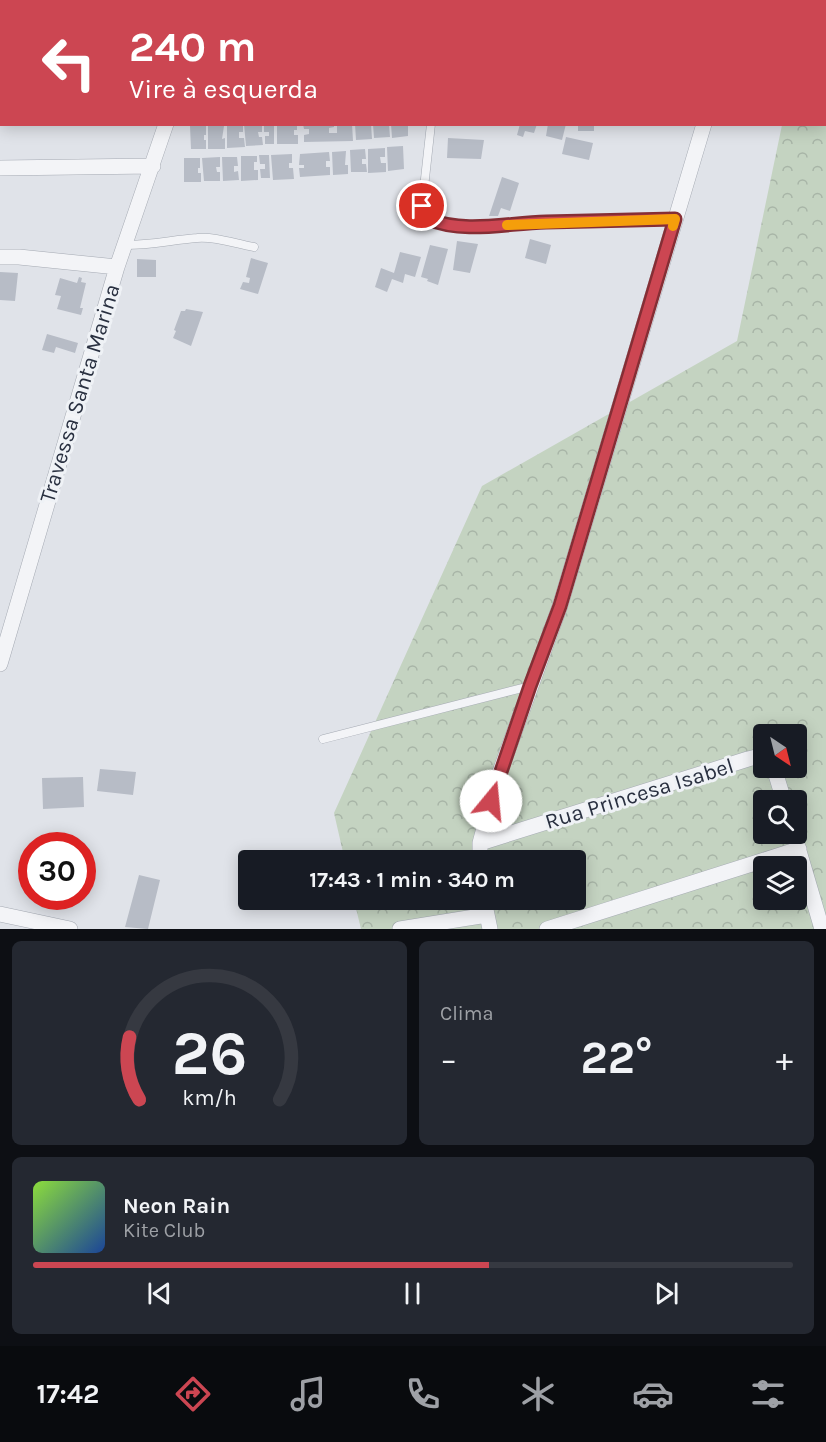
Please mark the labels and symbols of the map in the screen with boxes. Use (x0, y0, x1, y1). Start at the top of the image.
pin (396, 180, 447, 231)
street label: Travessa Santa Marina (34, 281, 126, 506)
north arrow (753, 724, 807, 778)
street label: Rua Princesa Isabel (542, 753, 737, 835)
position arrow (459, 769, 523, 833)
speed limit sign: 30 (18, 832, 96, 910)

